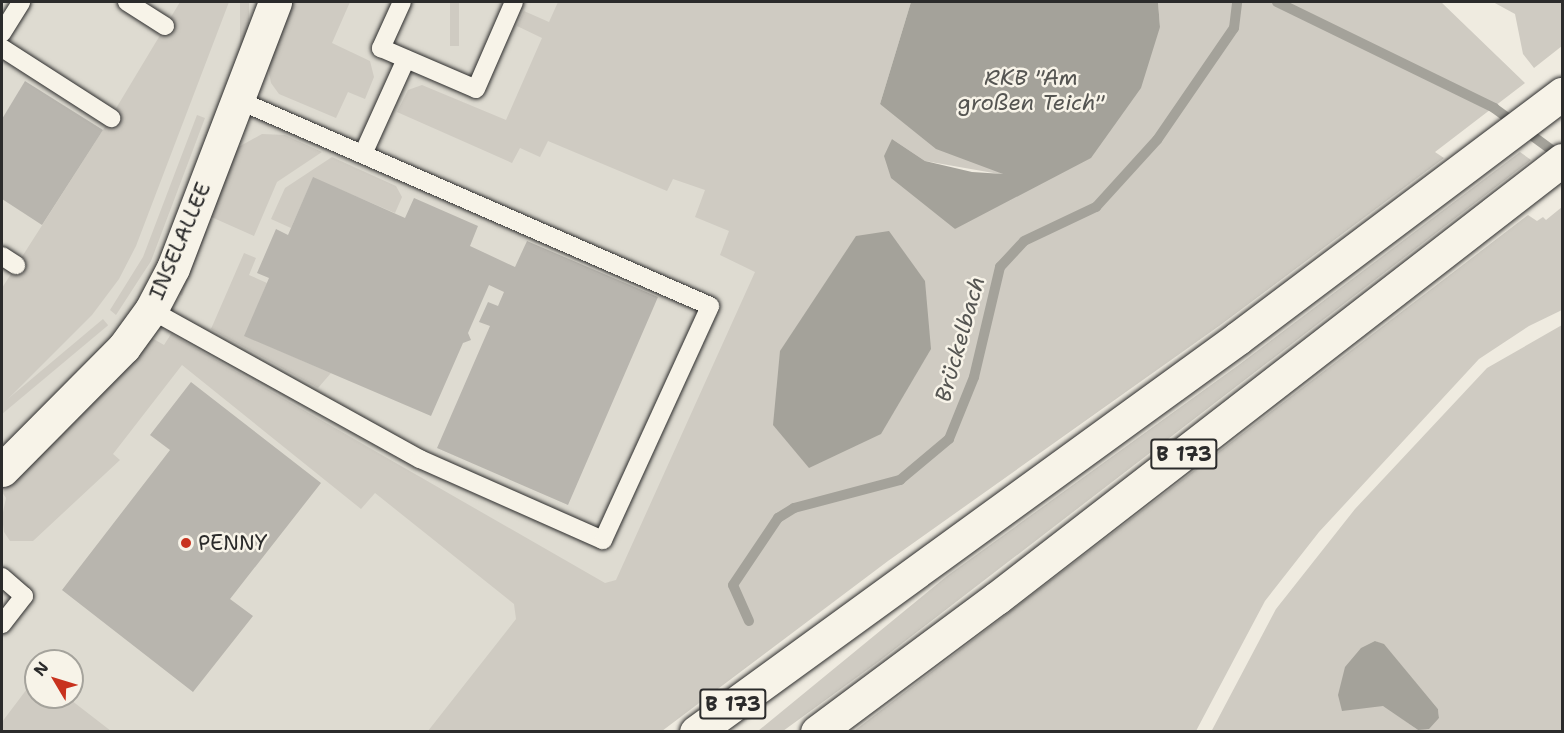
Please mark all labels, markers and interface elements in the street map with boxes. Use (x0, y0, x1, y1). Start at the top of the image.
water label: RKB "Am großen Teich" (958, 64, 1104, 116)
street label: INSELALLEE (144, 178, 216, 304)
water label: Brückelbach (929, 273, 991, 405)
road number: B 173 (1150, 437, 1218, 471)
place label: PENNY (198, 530, 267, 556)
marker: PENNY (179, 536, 193, 550)
north arrow (24, 649, 84, 709)
text: N (29, 657, 53, 680)
road number: B 173 (698, 687, 768, 721)

